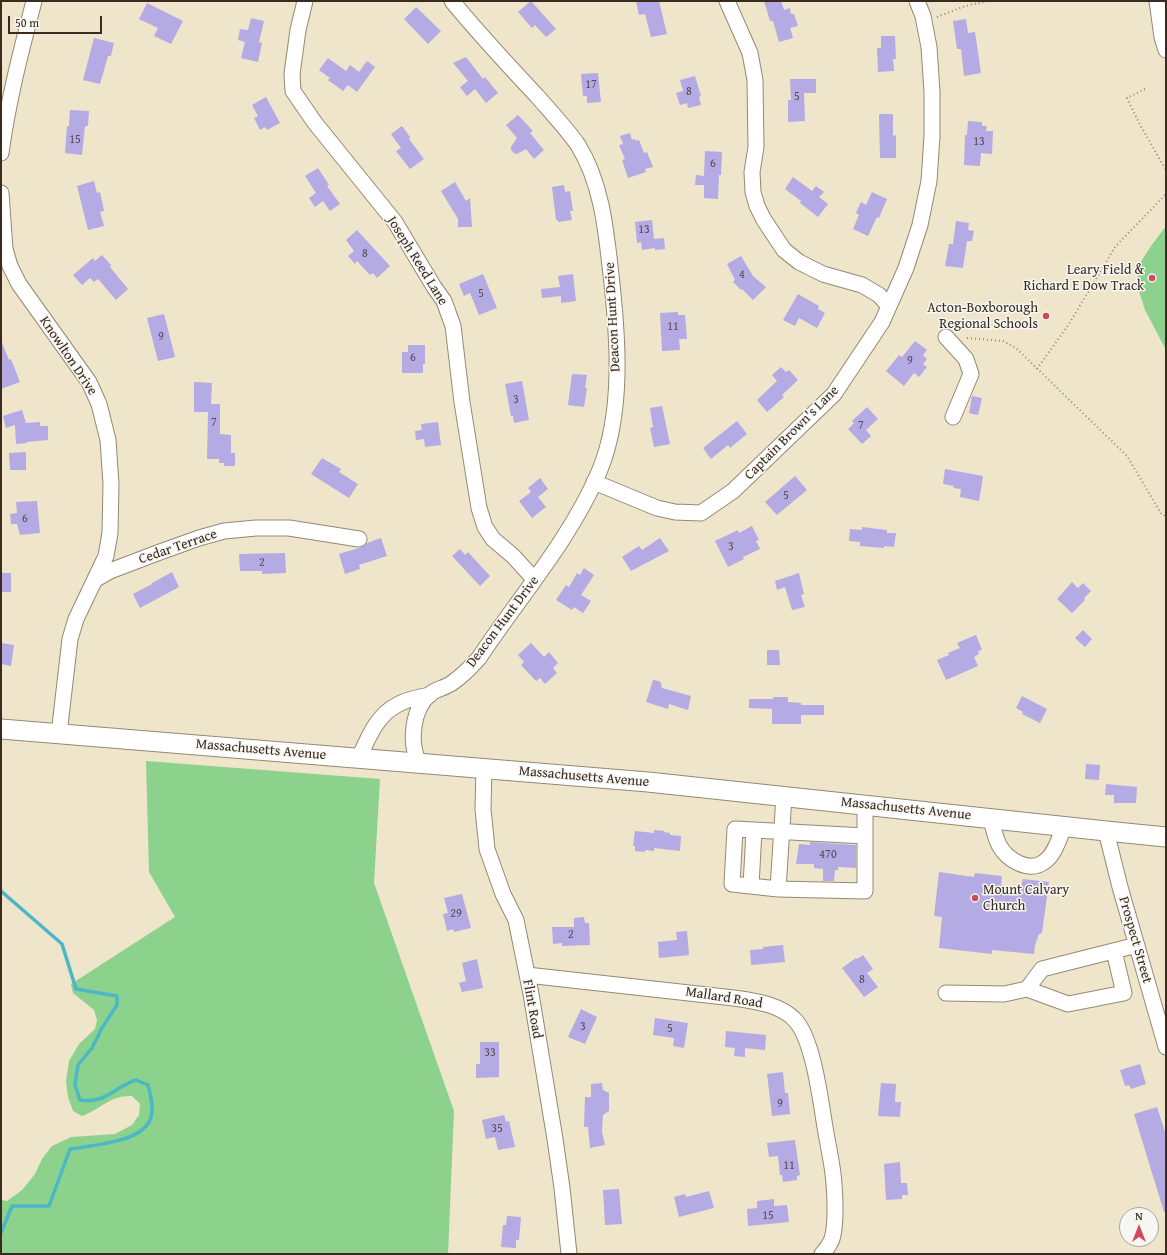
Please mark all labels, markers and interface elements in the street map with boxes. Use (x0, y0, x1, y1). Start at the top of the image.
scale bar (10, 8, 104, 34)
text: 50 m (15, 14, 39, 31)
house number: 17 (585, 78, 597, 92)
house number: 8 (686, 85, 692, 99)
house number: 5 (794, 90, 800, 104)
house number: 15 (69, 133, 81, 147)
house number: 13 (973, 135, 985, 149)
house number: 6 (710, 157, 716, 171)
street label: Joseph Reed Lane (383, 213, 451, 309)
house number: 13 (638, 223, 650, 237)
house number: 8 (362, 247, 368, 261)
street label: Deacon Hunt Drive (602, 262, 624, 372)
place label: Leary Field & Richard E Dow Track (1024, 262, 1144, 294)
house number: 4 (739, 268, 745, 282)
marker: Leary Field & Richard E Dow Track (1147, 273, 1157, 283)
house number: 5 (478, 287, 484, 301)
place label: Acton-Boxborough Regional Schools (927, 300, 1038, 332)
marker: Acton-Boxborough Regional Schools (1041, 311, 1051, 321)
street label: Knowlton Drive (35, 313, 101, 399)
house number: 11 (667, 320, 679, 334)
house number: 9 (158, 330, 164, 344)
house number: 6 (410, 351, 416, 365)
house number: 9 (907, 354, 913, 368)
street label: Captain Brown's Lane (741, 382, 843, 484)
house number: 3 (513, 393, 519, 407)
house number: 7 (211, 416, 217, 430)
house number: 7 (858, 419, 864, 433)
house number: 5 (783, 489, 789, 503)
house number: 6 (22, 512, 28, 526)
street label: Cedar Terrace (137, 526, 219, 568)
house number: 3 (728, 540, 734, 554)
house number: 2 (259, 556, 265, 570)
street label: Deacon Hunt Drive (463, 573, 543, 671)
street label: Massachusetts Avenue (195, 736, 327, 764)
street label: Massachusetts Avenue (518, 763, 650, 791)
street label: Massachusetts Avenue (840, 794, 972, 824)
house number: 470 (819, 848, 837, 862)
place label: Mount Calvary Church (983, 882, 1069, 914)
marker: Mount Calvary Church (970, 893, 980, 903)
street label: Prospect Street (1115, 895, 1155, 985)
house number: 29 (450, 907, 462, 921)
house number: 2 (568, 928, 574, 942)
house number: 8 (859, 973, 865, 987)
street label: Flint Road (519, 978, 545, 1040)
street label: Mallard Road (684, 984, 764, 1012)
house number: 3 (580, 1020, 586, 1034)
house number: 5 (667, 1022, 673, 1036)
house number: 33 (484, 1046, 496, 1060)
house number: 9 (777, 1097, 783, 1111)
house number: 35 (491, 1122, 503, 1136)
house number: 11 (783, 1159, 795, 1173)
north arrow (1119, 1207, 1159, 1247)
text: N (1135, 1208, 1143, 1224)
house number: 15 (762, 1209, 774, 1223)

